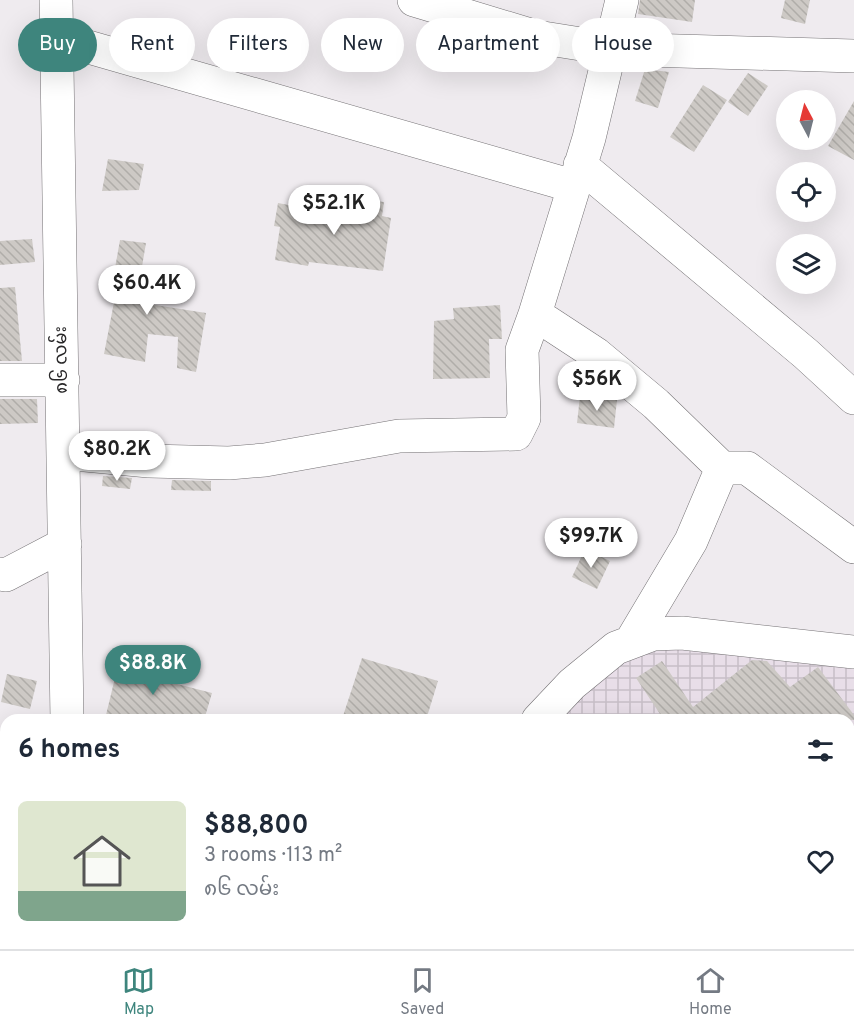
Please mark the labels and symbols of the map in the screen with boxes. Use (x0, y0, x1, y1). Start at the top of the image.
north arrow (776, 90, 836, 150)
pin: $52.1K (285, 185, 383, 236)
pin: $60.4K (98, 265, 196, 316)
street label: ၈၆ လမ်း (47, 326, 74, 394)
pin: $56K (561, 361, 633, 412)
pin: $80.2K (68, 431, 166, 482)
pin: $99.7K (542, 518, 640, 569)
pin: $88.8K (104, 645, 202, 696)

